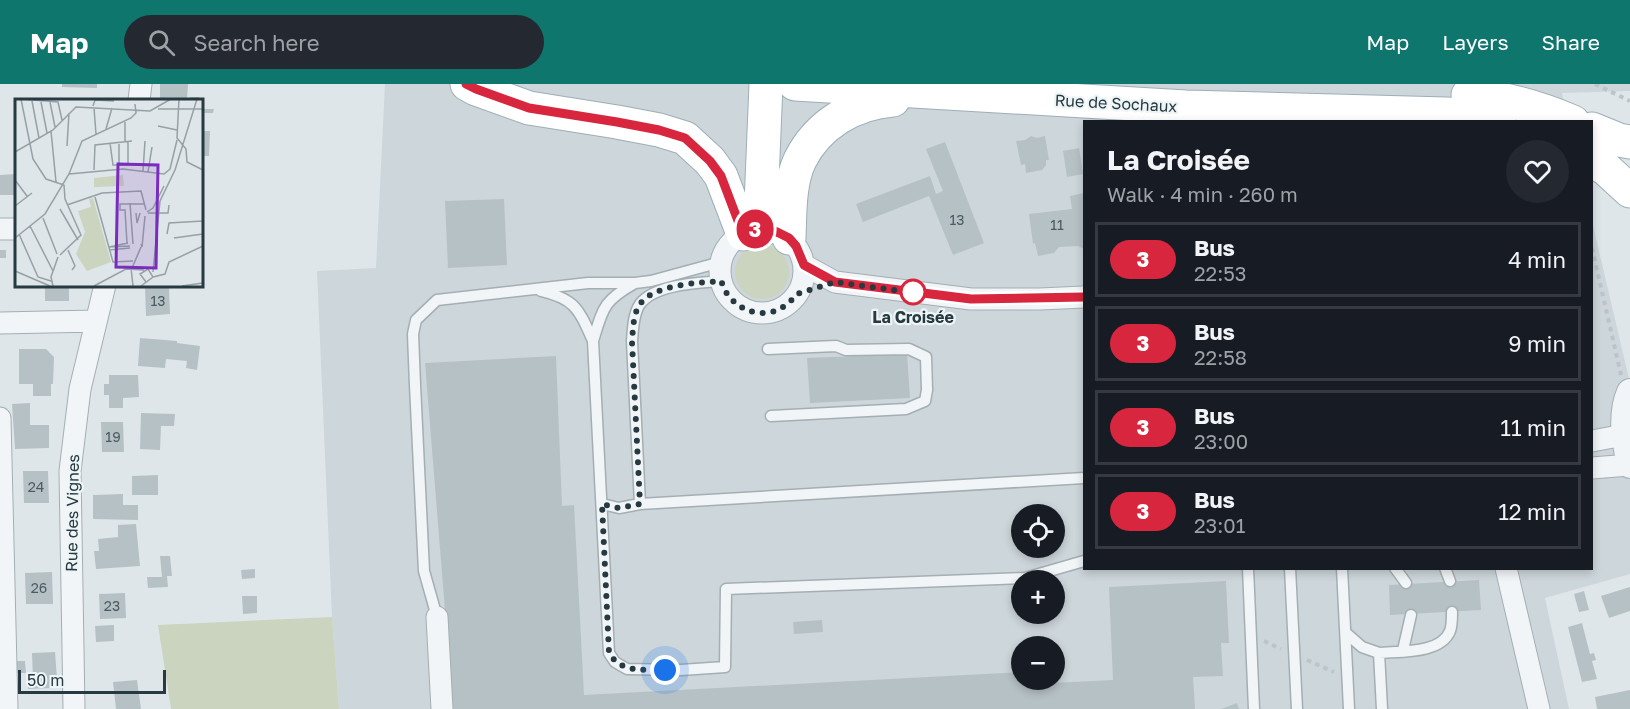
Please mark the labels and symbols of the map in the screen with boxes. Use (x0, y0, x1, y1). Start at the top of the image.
street label: Rue de Sochaux (1054, 90, 1178, 116)
inset map (15, 99, 202, 286)
line badge: 3 (736, 210, 774, 248)
house number: 13 (950, 211, 964, 228)
house number: 11 (1050, 216, 1064, 233)
marker: La Croisée (900, 279, 926, 305)
house number: 13 (151, 292, 165, 309)
place label: La Croisée (872, 307, 954, 327)
house number: 19 (105, 428, 121, 445)
street label: Rue des Vignes (61, 454, 83, 572)
house number: 24 (28, 478, 44, 495)
house number: 26 (31, 579, 47, 596)
house number: 23 (104, 597, 120, 614)
your location (650, 655, 680, 685)
scale bar (18, 667, 166, 694)

